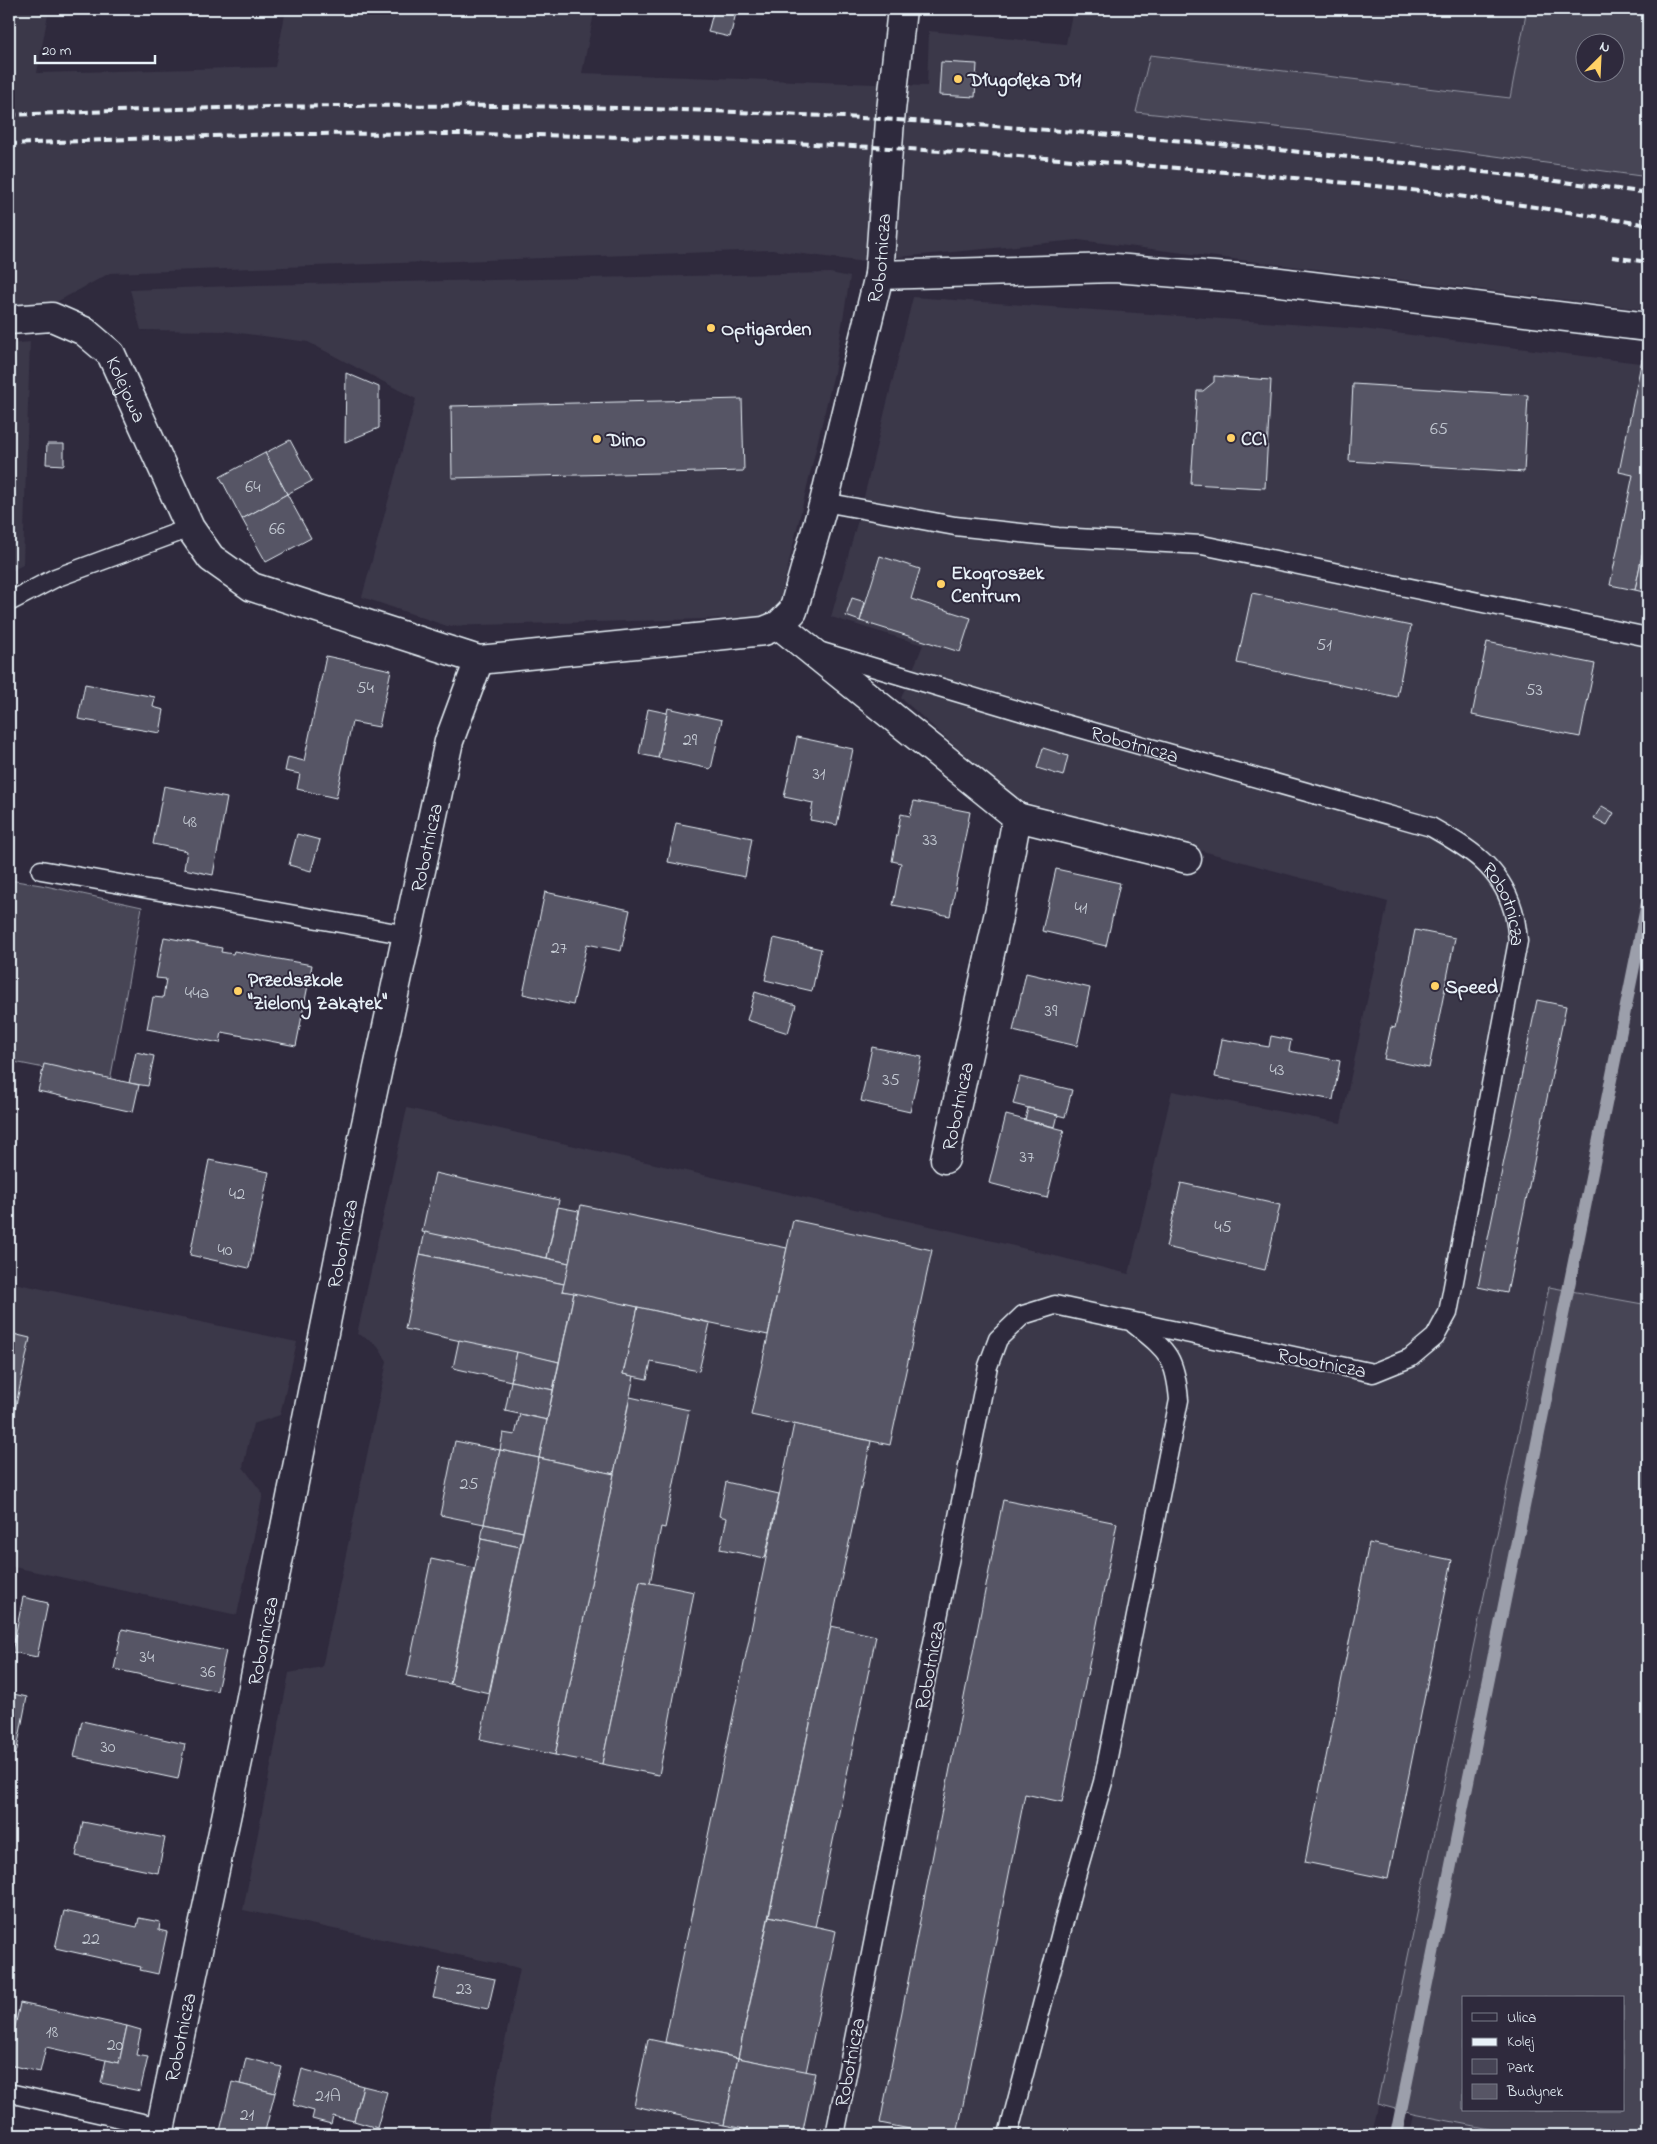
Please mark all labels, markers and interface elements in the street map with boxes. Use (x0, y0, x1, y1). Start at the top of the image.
scale bar (35, 32, 155, 64)
north arrow (1574, 32, 1624, 82)
text: N (1596, 36, 1613, 59)
text: 20 m (42, 40, 72, 62)
place label: Długołęka Dł1 (967, 67, 1082, 97)
marker: Długołęka Dł1 (952, 73, 964, 85)
street label: Robotnicza (861, 212, 900, 306)
place label: Optigarden (721, 316, 812, 346)
marker: Optigarden (705, 322, 717, 334)
street label: Kolejowa (97, 352, 152, 428)
house number: 65 (1430, 417, 1448, 443)
place label: CCI (1241, 426, 1267, 455)
place label: Dino (606, 427, 646, 456)
marker: CCI (1225, 432, 1237, 444)
marker: Dino (591, 433, 603, 445)
house number: 64 (245, 475, 261, 501)
house number: 66 (269, 517, 285, 543)
place label: Ekogroszek Centrum (951, 560, 1045, 612)
marker: Ekogroszek Centrum (935, 578, 947, 590)
house number: 51 (1316, 633, 1332, 659)
house number: 54 (356, 676, 374, 702)
house number: 53 (1525, 678, 1543, 704)
street label: Robotnicza (1087, 720, 1181, 772)
house number: 29 (683, 728, 698, 754)
house number: 31 (812, 762, 826, 788)
street label: Robotnicza (405, 801, 452, 895)
house number: 48 (183, 810, 197, 836)
house number: 33 (923, 828, 937, 854)
street label: Robotnicza (1474, 857, 1531, 949)
house number: 41 (1074, 896, 1088, 922)
house number: 27 (551, 936, 568, 962)
place label: Przedszkole "Zielony Zakątek" (247, 967, 388, 1020)
place label: Speed (1445, 974, 1499, 1003)
marker: Speed (1429, 980, 1441, 992)
house number: 44a (185, 981, 209, 1007)
marker: Przedszkole "Zielony Zakątek" (232, 985, 244, 997)
house number: 39 (1045, 999, 1058, 1025)
house number: 43 (1270, 1058, 1284, 1084)
street label: Robotnicza (936, 1059, 983, 1154)
house number: 35 (882, 1068, 900, 1094)
house number: 37 (1020, 1145, 1035, 1171)
house number: 42 (229, 1182, 245, 1208)
street label: Robotnicza (321, 1197, 367, 1291)
house number: 45 (1214, 1215, 1232, 1241)
house number: 40 (217, 1238, 233, 1264)
street label: Robotnicza (1275, 1342, 1368, 1387)
house number: 25 (459, 1472, 479, 1498)
street label: Robotnicza (242, 1594, 288, 1688)
street label: Robotnicza (909, 1619, 954, 1712)
house number: 34 (140, 1645, 155, 1671)
house number: 36 (200, 1660, 216, 1686)
house number: 30 (100, 1735, 116, 1761)
house number: 22 (82, 1927, 100, 1953)
house number: 23 (456, 1977, 472, 2003)
street label: Robotnicza (159, 1991, 206, 2085)
legend (1462, 1996, 1624, 2112)
text: Ulica (1507, 2007, 1536, 2029)
street label: Robotnicza (829, 2016, 874, 2109)
house number: 18 (46, 2020, 58, 2046)
text: Kolej (1507, 2031, 1535, 2053)
house number: 20 (107, 2033, 124, 2059)
text: Park (1507, 2057, 1535, 2079)
text: Budynek (1506, 2081, 1564, 2104)
house number: 21A (315, 2084, 341, 2110)
house number: 21 (240, 2103, 255, 2129)

